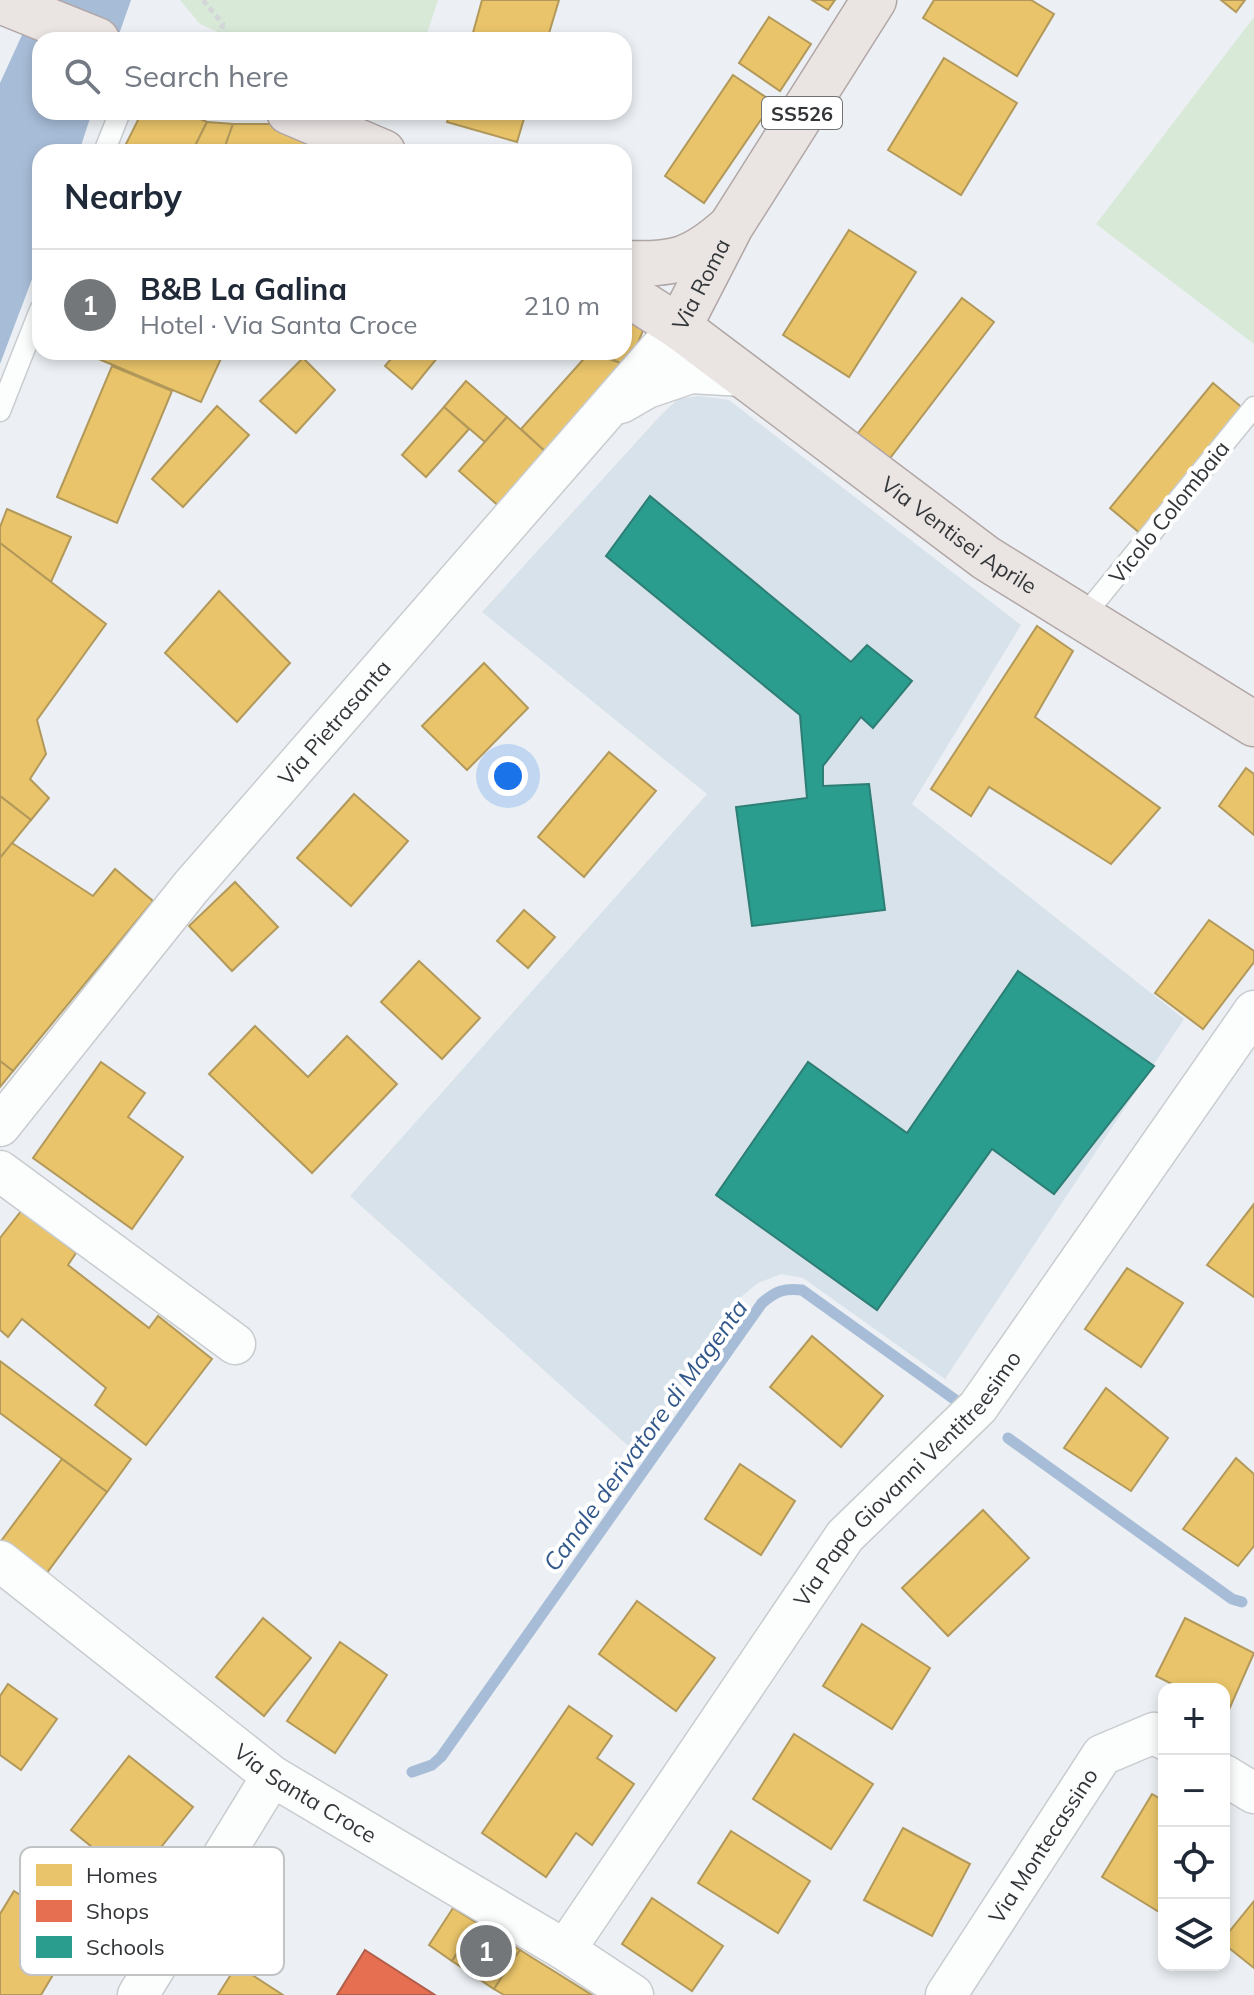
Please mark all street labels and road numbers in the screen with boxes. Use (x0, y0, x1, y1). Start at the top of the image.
road number: SS526 (762, 97, 842, 129)
street label: Via Roma (666, 234, 736, 335)
street label: Vicolo Colombaia (1103, 435, 1235, 589)
street label: Via Ventisei Aprile (875, 470, 1042, 600)
street label: Via Pietrasanta (272, 654, 397, 791)
street label: Via Papa Giovanni Ventitreesimo (787, 1345, 1027, 1612)
street label: Via Santa Croce (228, 1737, 382, 1849)
street label: Via Montecassino (982, 1763, 1104, 1929)

